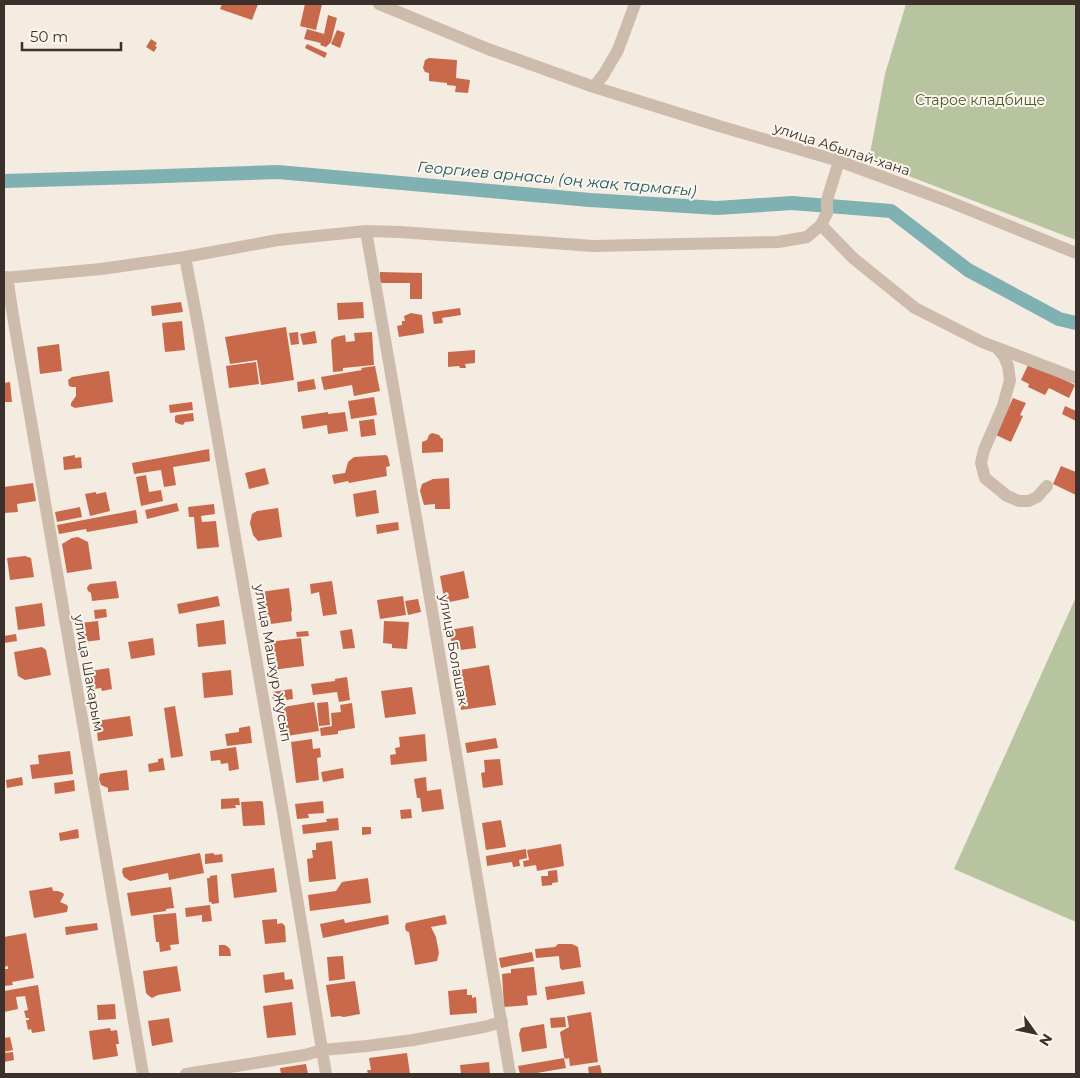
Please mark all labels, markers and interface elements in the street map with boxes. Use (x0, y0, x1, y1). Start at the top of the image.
scale bar (22, 20, 121, 52)
text: 50 m (30, 27, 68, 46)
park label: Старое кладбище (915, 91, 1045, 109)
street label: улица Абылай-хана (770, 118, 913, 180)
water label: Георгиев арнасы (оң жақ тармағы) (417, 157, 697, 200)
street label: улица Машхур Жусып (250, 582, 296, 743)
street label: улица Болашак (435, 592, 473, 707)
street label: улица Шакарым (70, 612, 108, 733)
north arrow (1010, 1008, 1060, 1058)
text: N (1035, 1030, 1057, 1050)

